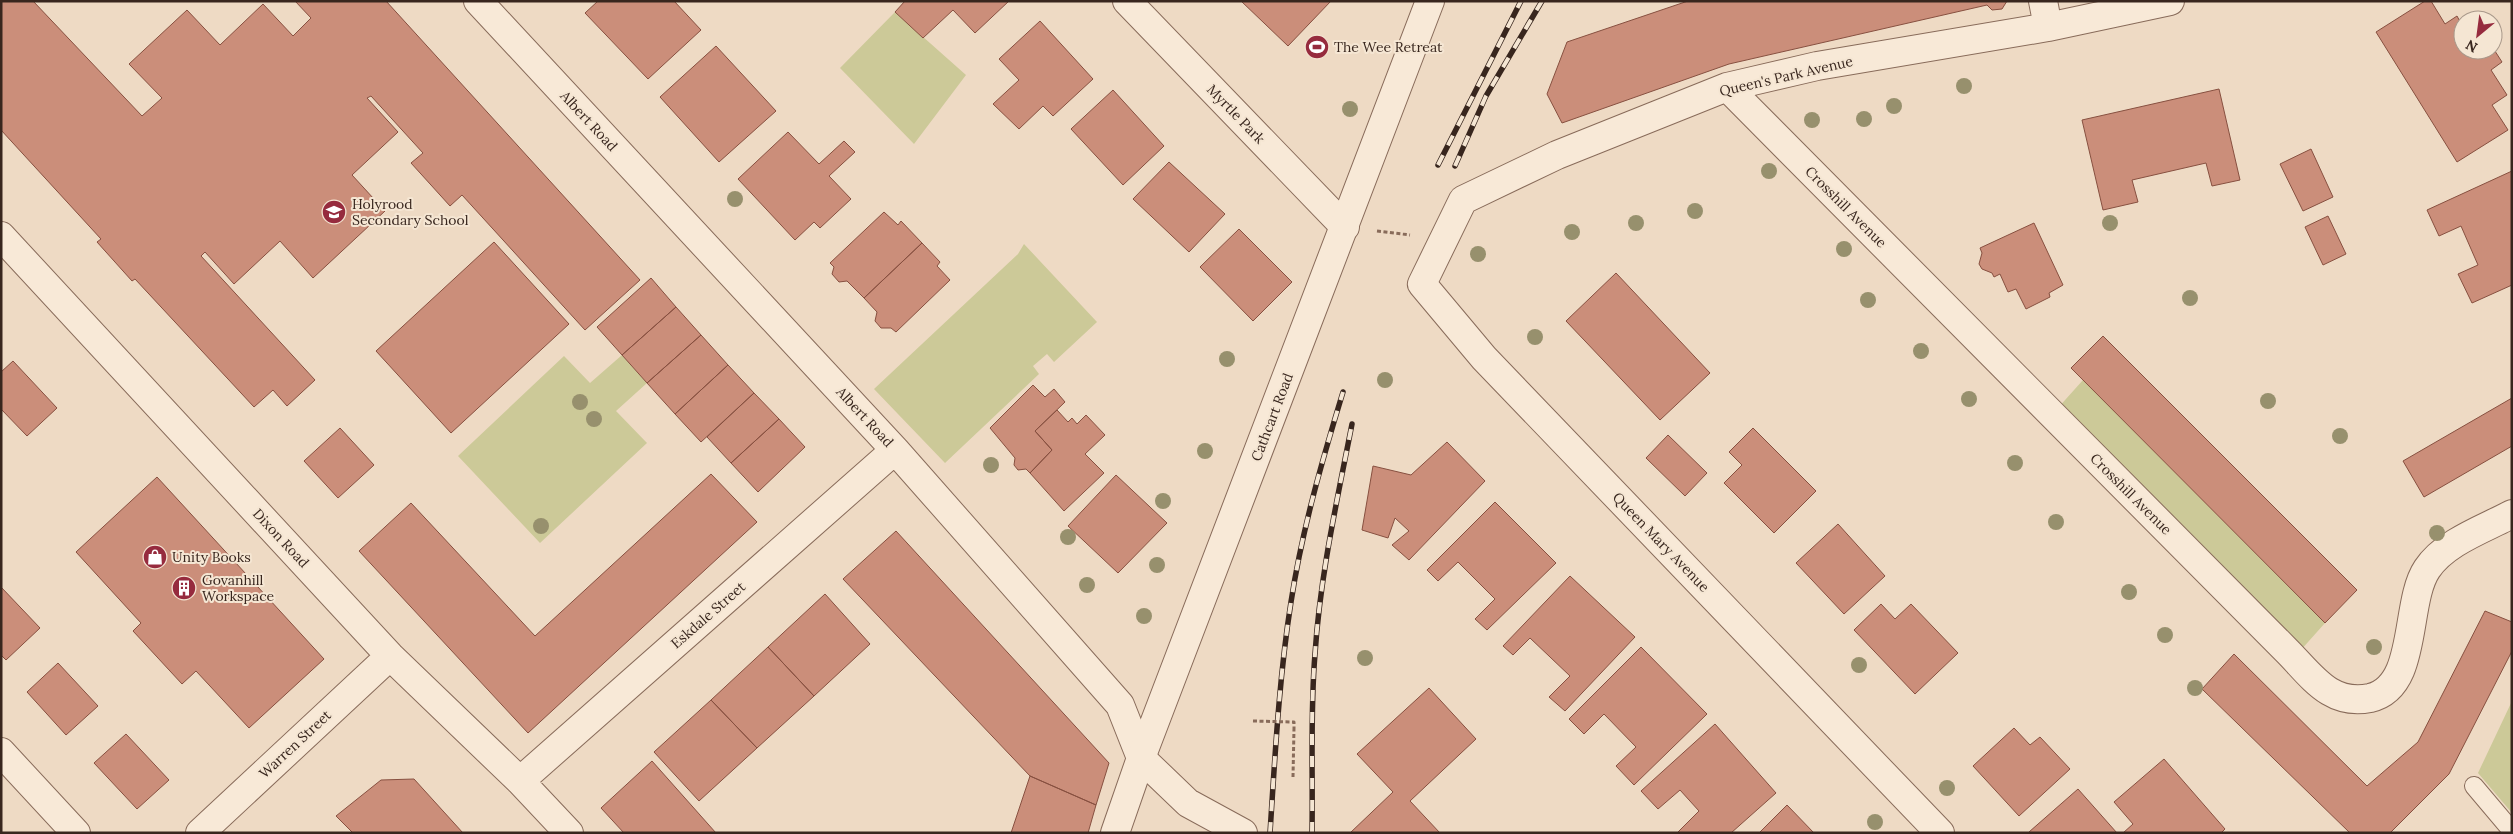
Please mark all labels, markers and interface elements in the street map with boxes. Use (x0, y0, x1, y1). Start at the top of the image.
north arrow (2453, 10, 2503, 60)
sports icon: The Wee Retreat (1304, 34, 1330, 60)
text: N (2462, 36, 2481, 57)
place label: The Wee Retreat (1334, 38, 1443, 56)
street label: Queen's Park Avenue (1718, 52, 1855, 100)
street label: Myrtle Park (1203, 80, 1269, 148)
street label: Albert Road (556, 86, 622, 155)
street label: Crosshill Avenue (1801, 162, 1891, 252)
place label: Holyrood Secondary School (352, 195, 469, 229)
school or university icon: Holyrood Secondary School (321, 199, 347, 225)
street label: Cathcart Road (1247, 370, 1297, 464)
street label: Albert Road (832, 382, 898, 451)
street label: Crosshill Avenue (2086, 449, 2176, 539)
street label: Queen Mary Avenue (1609, 488, 1714, 596)
street label: Dixon Road (249, 505, 313, 571)
shop icon: Unity Books (142, 544, 168, 570)
place label: Unity Books (172, 548, 251, 566)
place label: Govanhill Workspace (202, 571, 275, 605)
building icon: Govanhill Workspace (171, 575, 197, 601)
street label: Eskdale Street (667, 577, 749, 652)
street label: Warren Street (255, 706, 335, 782)

